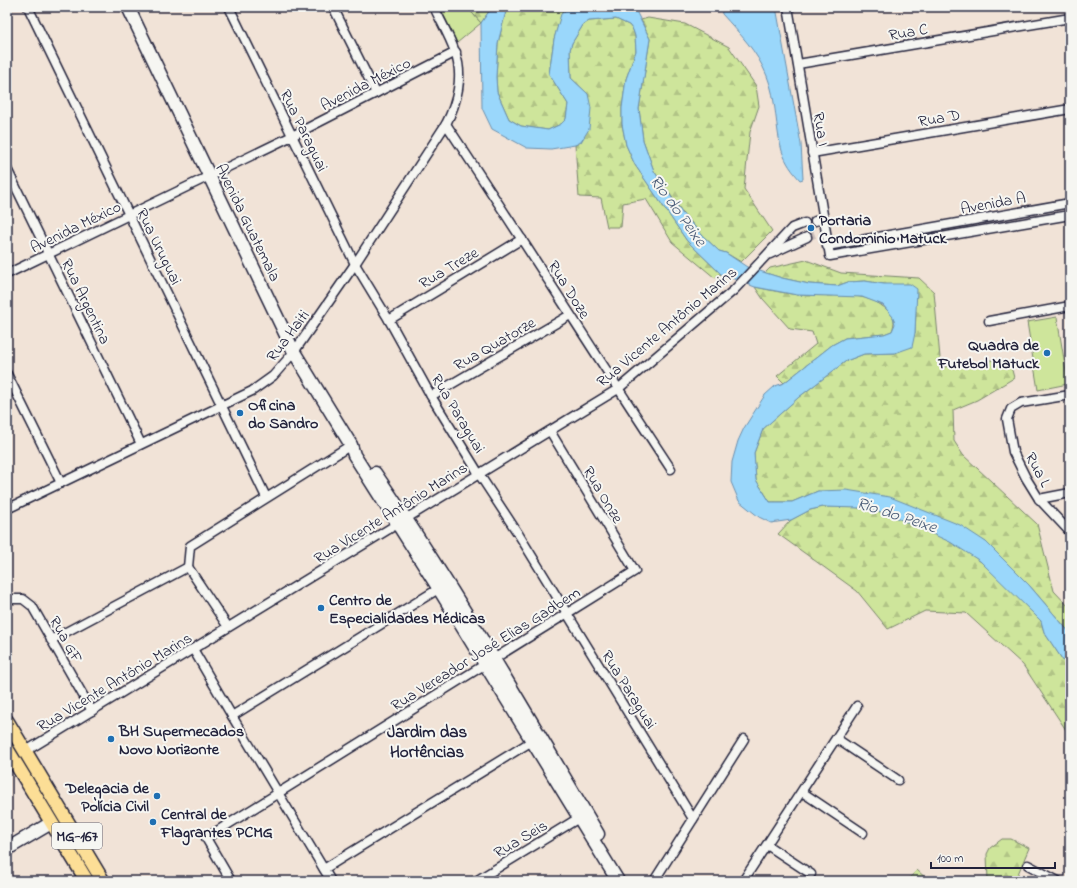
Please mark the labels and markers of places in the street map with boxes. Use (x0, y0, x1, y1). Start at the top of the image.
place label: Portaria Condominio Matuck (819, 209, 948, 251)
marker: Portaria Condominio Matuck (806, 223, 816, 233)
place label: Quadra de Futebol Matuck (937, 334, 1040, 376)
marker: Quadra de Futebol Matuck (1042, 348, 1052, 358)
place label: Oficina do Sandro (248, 394, 318, 436)
marker: Oficina do Sandro (235, 408, 245, 418)
place label: Centro de Especialidades Médicas (329, 589, 485, 631)
marker: Centro de Especialidades Médicas (316, 603, 326, 613)
place label: BH Supermecados Novo Norizonte (118, 720, 244, 762)
marker: BH Supermecados Novo Norizonte (106, 734, 116, 744)
place label: Delegacia de Polícia Civil (65, 777, 150, 819)
marker: Delegacia de Polícia Civil (152, 791, 162, 801)
place label: Central de Flagrantes PCMG (160, 803, 273, 846)
marker: Central de Flagrantes PCMG (148, 817, 158, 827)

